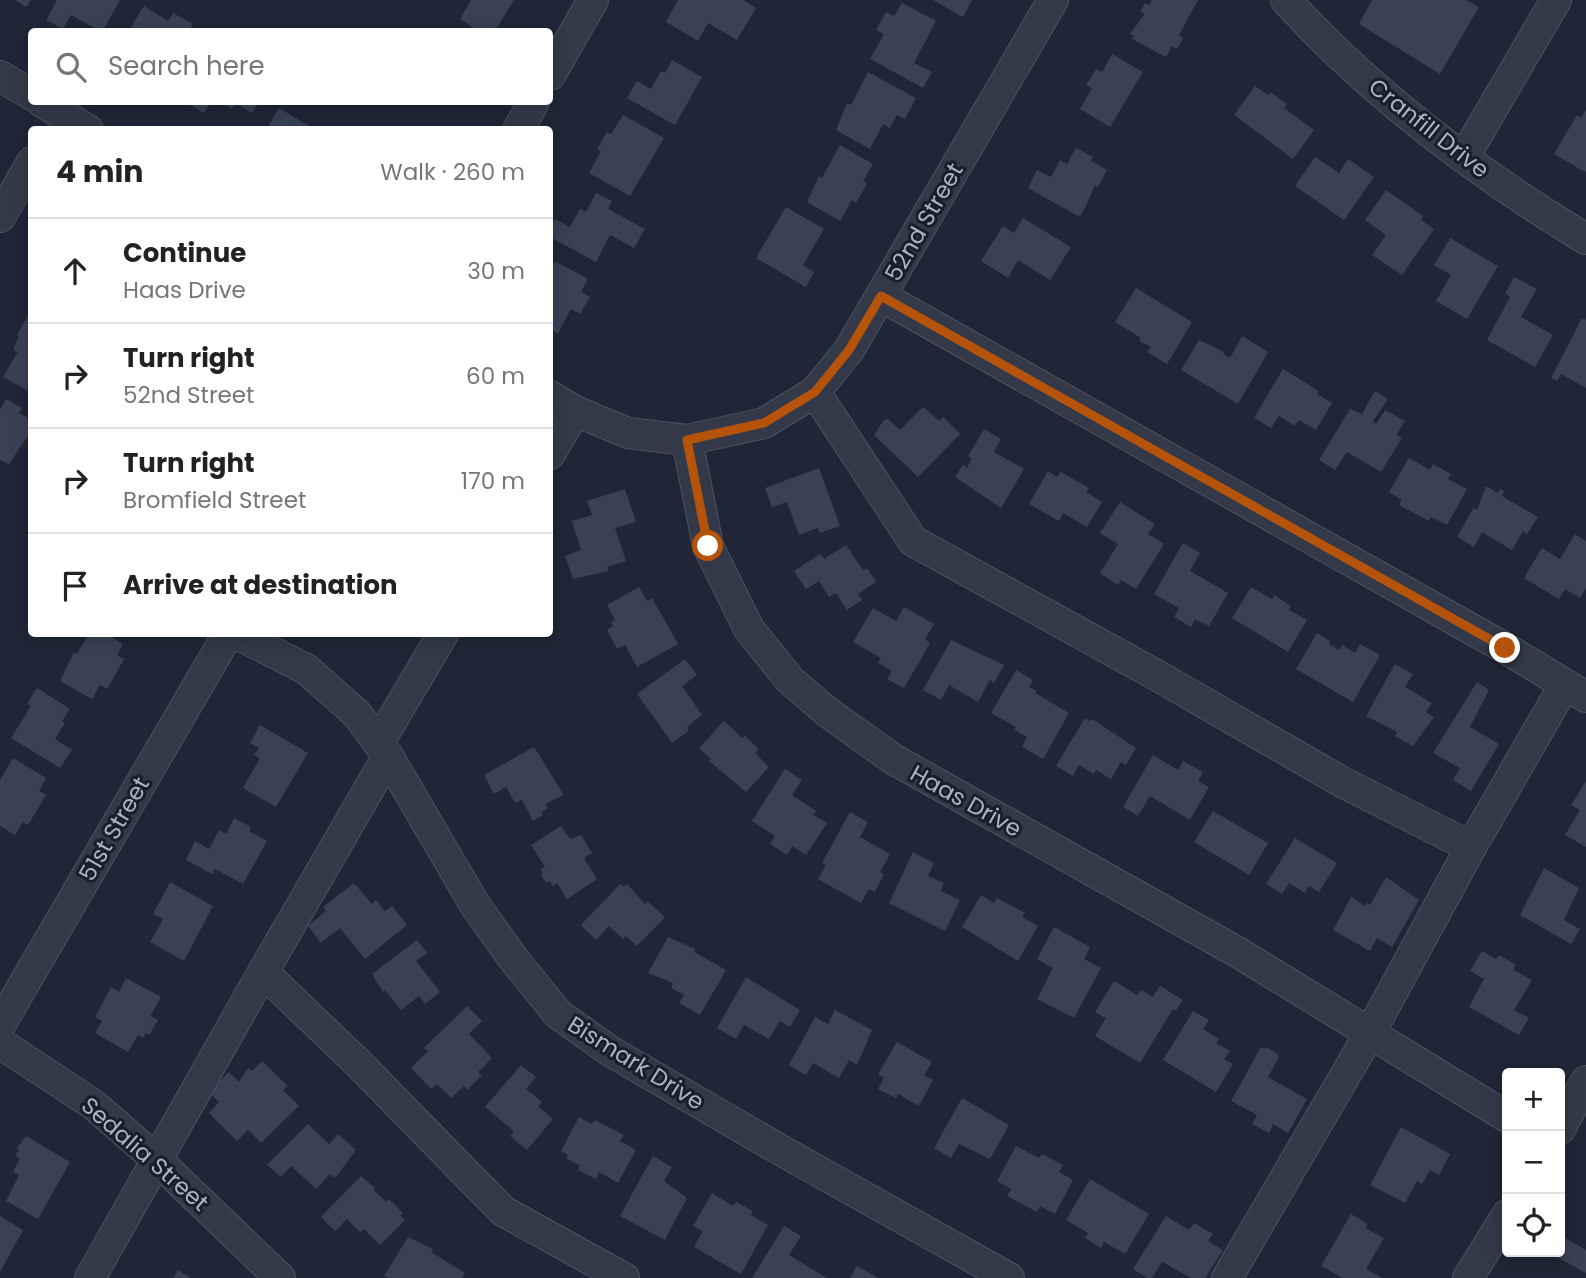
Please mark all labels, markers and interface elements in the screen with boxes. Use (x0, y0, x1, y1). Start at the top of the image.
search box (28, 28, 553, 105)
icon: search (52, 48, 90, 86)
text: Search here (108, 48, 265, 84)
street label: Cranfill Drive (1362, 71, 1496, 185)
text: 4 min (56, 150, 144, 193)
text: Walk · 260 m (380, 156, 525, 188)
street label: 52nd Street (877, 157, 971, 287)
text: Continue (123, 235, 246, 271)
icon: ahead (56, 252, 94, 290)
text: 30 m (467, 255, 525, 287)
text: Haas Drive (123, 274, 246, 306)
text: Turn right (123, 340, 255, 376)
icon: right (56, 357, 94, 395)
text: 60 m (466, 360, 525, 392)
text: 52nd Street (123, 379, 254, 411)
text: Turn right (123, 445, 255, 481)
icon: right (56, 462, 94, 500)
text: 170 m (461, 465, 525, 497)
text: Bromfield Street (123, 484, 306, 516)
route start (692, 530, 723, 561)
icon: arrive (56, 567, 94, 605)
text: Arrive at destination (123, 567, 398, 603)
route end (1489, 632, 1520, 663)
street label: Haas Drive (905, 757, 1027, 845)
street label: 51st Street (71, 771, 157, 887)
street label: Bismark Drive (562, 1008, 710, 1118)
map controls (1502, 1068, 1565, 1257)
button: + (1502, 1068, 1565, 1131)
street label: Sedalia Street (74, 1090, 216, 1218)
button: − (1502, 1131, 1565, 1194)
button: locate (1502, 1194, 1565, 1257)

